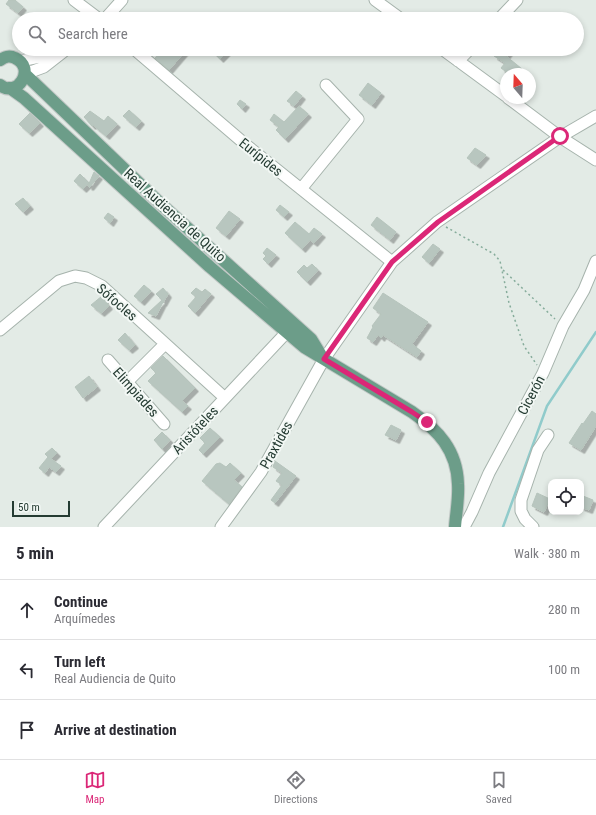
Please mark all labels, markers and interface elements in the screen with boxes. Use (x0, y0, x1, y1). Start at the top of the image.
search box (12, 12, 584, 56)
icon: search (26, 23, 48, 45)
text: Search here (58, 25, 128, 43)
north arrow (500, 68, 536, 104)
route start (551, 127, 569, 145)
street label: Eurípides (236, 135, 286, 179)
street label: Real Audiencia de Quito (121, 165, 229, 265)
street label: Sófocles (93, 280, 141, 324)
street label: Elimpiades (110, 364, 162, 420)
street label: Cicerón (514, 373, 548, 417)
street label: Aristóteles (169, 403, 221, 457)
route end (418, 413, 436, 431)
street label: Praxtides (256, 418, 296, 472)
map controls (548, 479, 584, 515)
button: locate (548, 479, 584, 515)
scale bar (12, 499, 70, 518)
text: 50 m (18, 501, 40, 514)
text: 5 min (16, 543, 54, 563)
text: Walk · 380 m (514, 546, 580, 561)
text: Continue (54, 593, 108, 611)
icon: ahead (16, 599, 38, 621)
text: 280 m (548, 602, 580, 617)
text: Arquímedes (54, 611, 116, 626)
text: Turn left (54, 653, 105, 671)
icon: left (16, 659, 38, 681)
text: 100 m (548, 662, 580, 677)
text: Real Audiencia de Quito (54, 671, 176, 686)
icon: arrive (16, 719, 38, 741)
text: Arrive at destination (54, 721, 177, 739)
tab: Map (84, 769, 106, 806)
tab: Directions (274, 769, 318, 806)
tab: Saved (486, 769, 512, 806)

